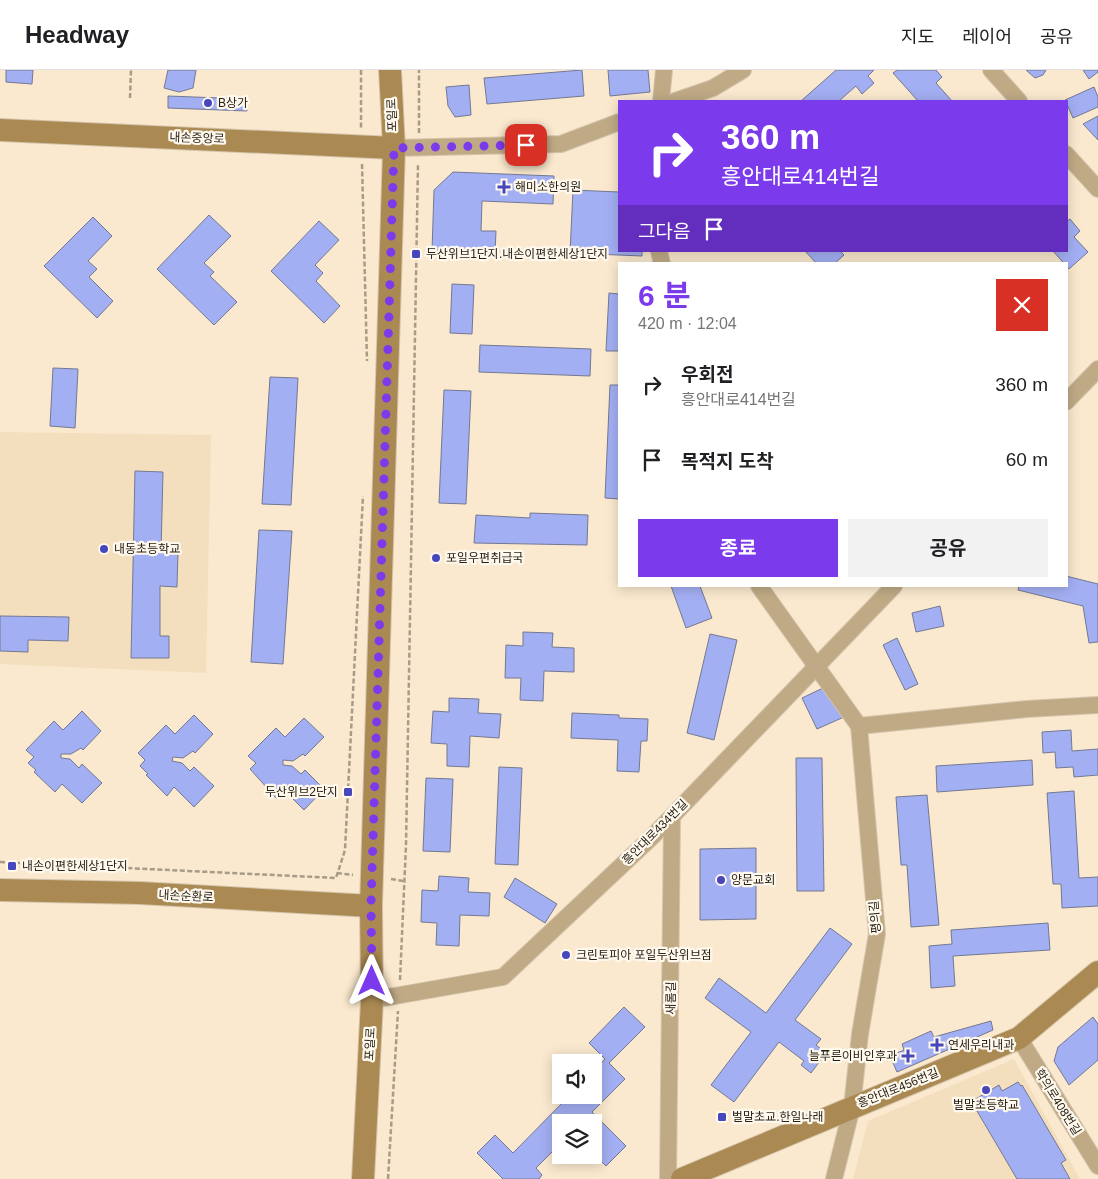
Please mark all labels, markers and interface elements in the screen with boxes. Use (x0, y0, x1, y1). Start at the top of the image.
text: Headway (25, 21, 129, 48)
text: 지도 (901, 27, 934, 47)
text: 레이어 (962, 27, 1012, 47)
text: 공유 (1040, 27, 1073, 47)
place label: B상가 (218, 96, 248, 110)
marker: B상가 (202, 97, 214, 109)
street label: 포일로 (384, 98, 400, 132)
text: 360 m (721, 117, 820, 156)
icon: right (638, 120, 703, 185)
pin (505, 124, 547, 166)
street label: 내손중앙로 (169, 130, 225, 146)
icon: arrive (512, 131, 540, 159)
text: 흥안대로414번길 (721, 164, 879, 189)
marker: 해미소한의원 (497, 180, 511, 194)
place label: 해미소한의원 (515, 180, 581, 194)
icon: arrive (700, 215, 728, 243)
text: 그다음 (638, 221, 690, 242)
place label: 두산위브1단지.내손이편한세상1단지 (426, 247, 608, 261)
marker: 두산위브1단지.내손이편한세상1단지 (410, 248, 422, 260)
text: 6 분 (638, 279, 691, 312)
button: close (996, 279, 1048, 331)
text: 420 m · 12:04 (638, 315, 737, 332)
text: 우회전 (681, 364, 733, 385)
icon: right (638, 371, 666, 399)
text: 360 m (995, 374, 1048, 395)
text: 흥안대로414번길 (681, 391, 796, 408)
icon: arrive (638, 446, 666, 474)
text: 60 m (1006, 449, 1048, 470)
text: 목적지 도착 (681, 451, 774, 472)
button: 종료 (638, 519, 838, 577)
button: 공유 (848, 519, 1048, 577)
place label: 내동초등학교 (114, 542, 180, 556)
marker: 내동초등학교 (98, 543, 110, 555)
place label: 포일우편취급국 (446, 551, 523, 565)
marker: 포일우편취급국 (430, 552, 442, 564)
place label: 두산위브2단지 (265, 785, 338, 799)
marker: 두산위브2단지 (342, 786, 354, 798)
street label: 흥안대로434번길 (620, 797, 690, 867)
place label: 내손이편한세상1단지 (22, 859, 128, 873)
marker: 내손이편한세상1단지 (6, 860, 18, 872)
place label: 양문교회 (731, 873, 775, 887)
marker: 양문교회 (715, 874, 727, 886)
street label: 내손순환로 (158, 888, 214, 904)
street label: 평의길 (867, 900, 883, 934)
place label: 크린토피아 포일두산위브점 (576, 948, 712, 962)
marker: 크린토피아 포일두산위브점 (560, 949, 572, 961)
position arrow (345, 954, 397, 1006)
street label: 새롬길 (664, 981, 678, 1015)
street label: 포일로 (362, 1027, 378, 1061)
marker: 연세우리내과 (930, 1038, 944, 1052)
place label: 연세우리내과 (948, 1038, 1014, 1052)
place label: 늘푸른이비인후과 (809, 1049, 897, 1063)
marker: 늘푸른이비인후과 (901, 1049, 915, 1063)
map controls (552, 1054, 602, 1164)
button: sound (552, 1054, 602, 1104)
street label: 흥안대로456번길 (855, 1065, 941, 1111)
street label: 학의로408번길 (1032, 1066, 1084, 1138)
marker: 벌말초등학교 (980, 1084, 992, 1096)
place label: 벌말초등학교 (953, 1098, 1019, 1112)
place label: 벌말초교.한일나래 (732, 1110, 824, 1124)
marker: 벌말초교.한일나래 (716, 1111, 728, 1123)
button: layers (552, 1114, 602, 1164)

